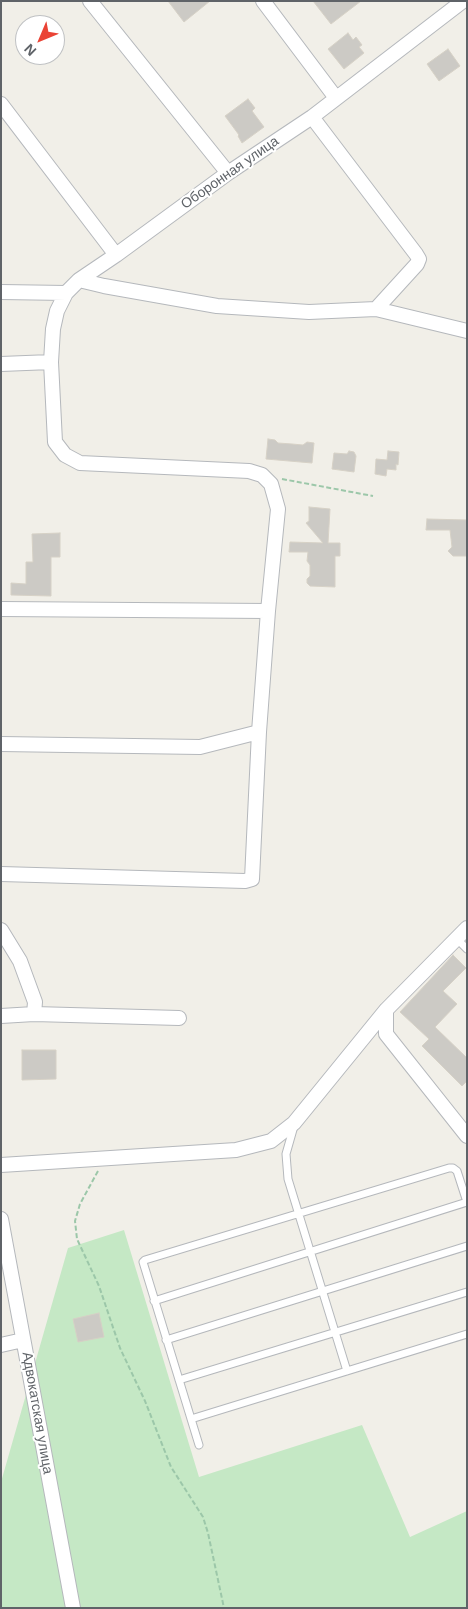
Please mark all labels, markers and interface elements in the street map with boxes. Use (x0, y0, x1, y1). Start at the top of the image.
north arrow (15, 15, 65, 65)
text: N (21, 41, 39, 59)
street label: Оборонная улица (178, 133, 282, 213)
street label: Адвокатская улица (18, 1351, 56, 1475)

